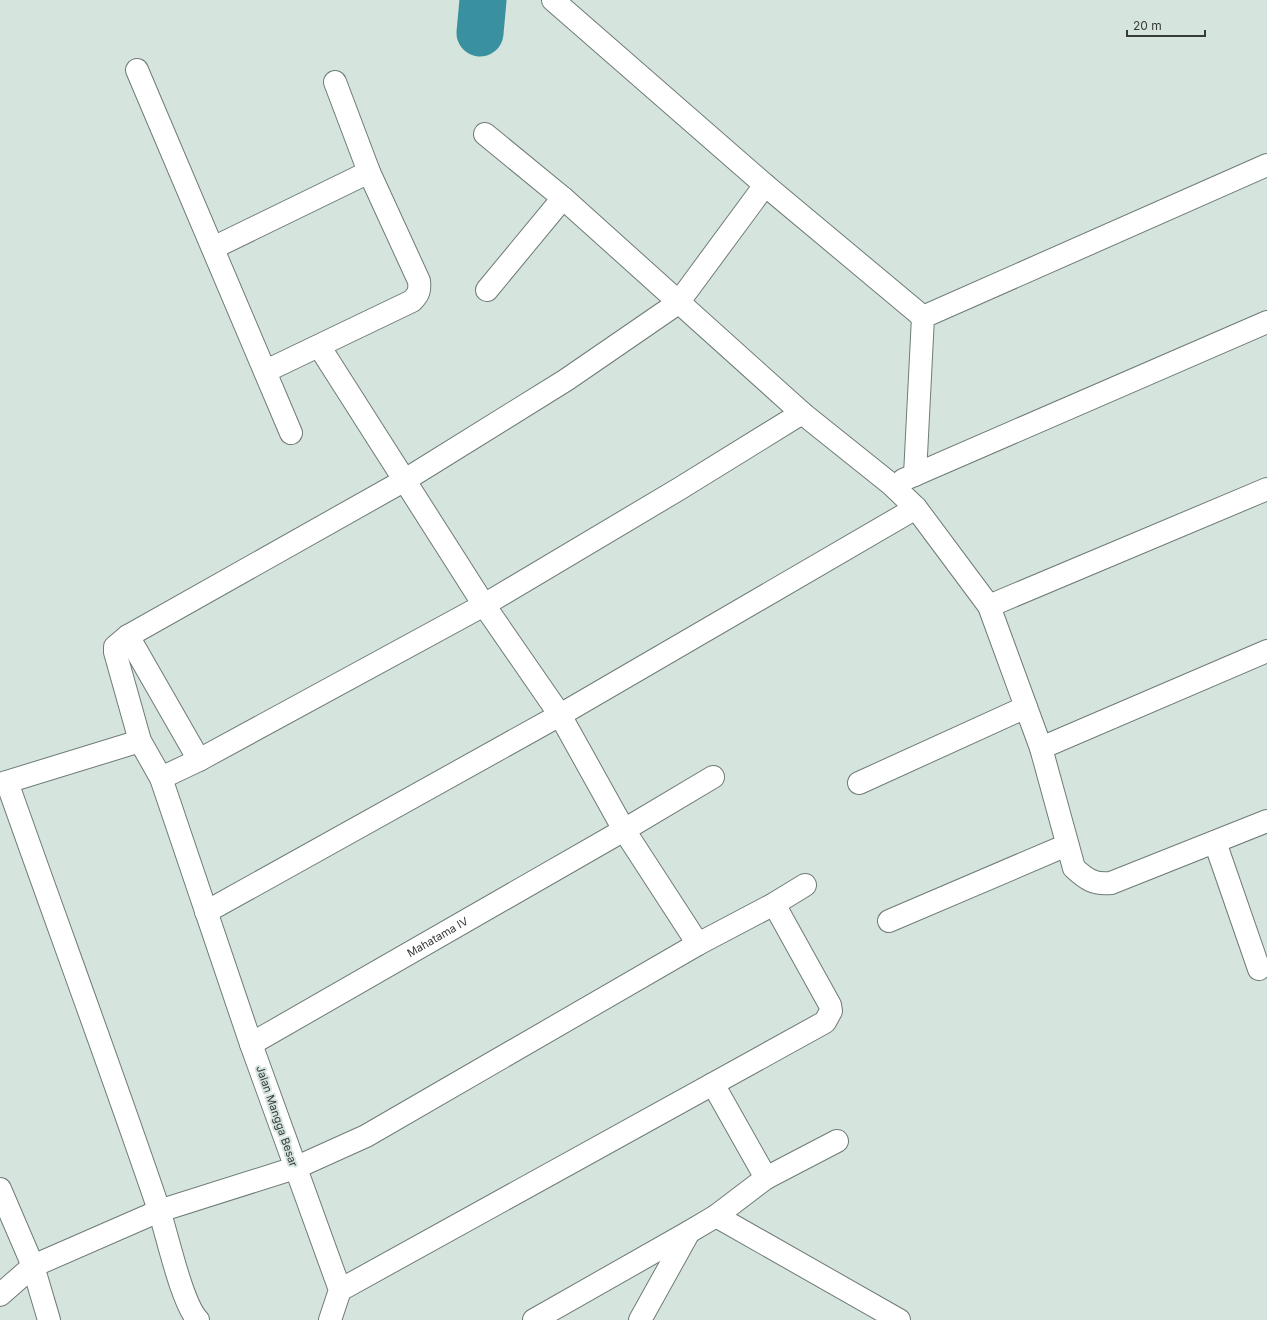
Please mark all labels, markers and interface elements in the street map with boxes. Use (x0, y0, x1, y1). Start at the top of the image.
scale bar (1127, 12, 1205, 38)
text: 20 m (1133, 18, 1162, 33)
street label: Mahatama IV (404, 914, 471, 960)
street label: Jalan Mangga Besar (253, 1064, 301, 1168)

